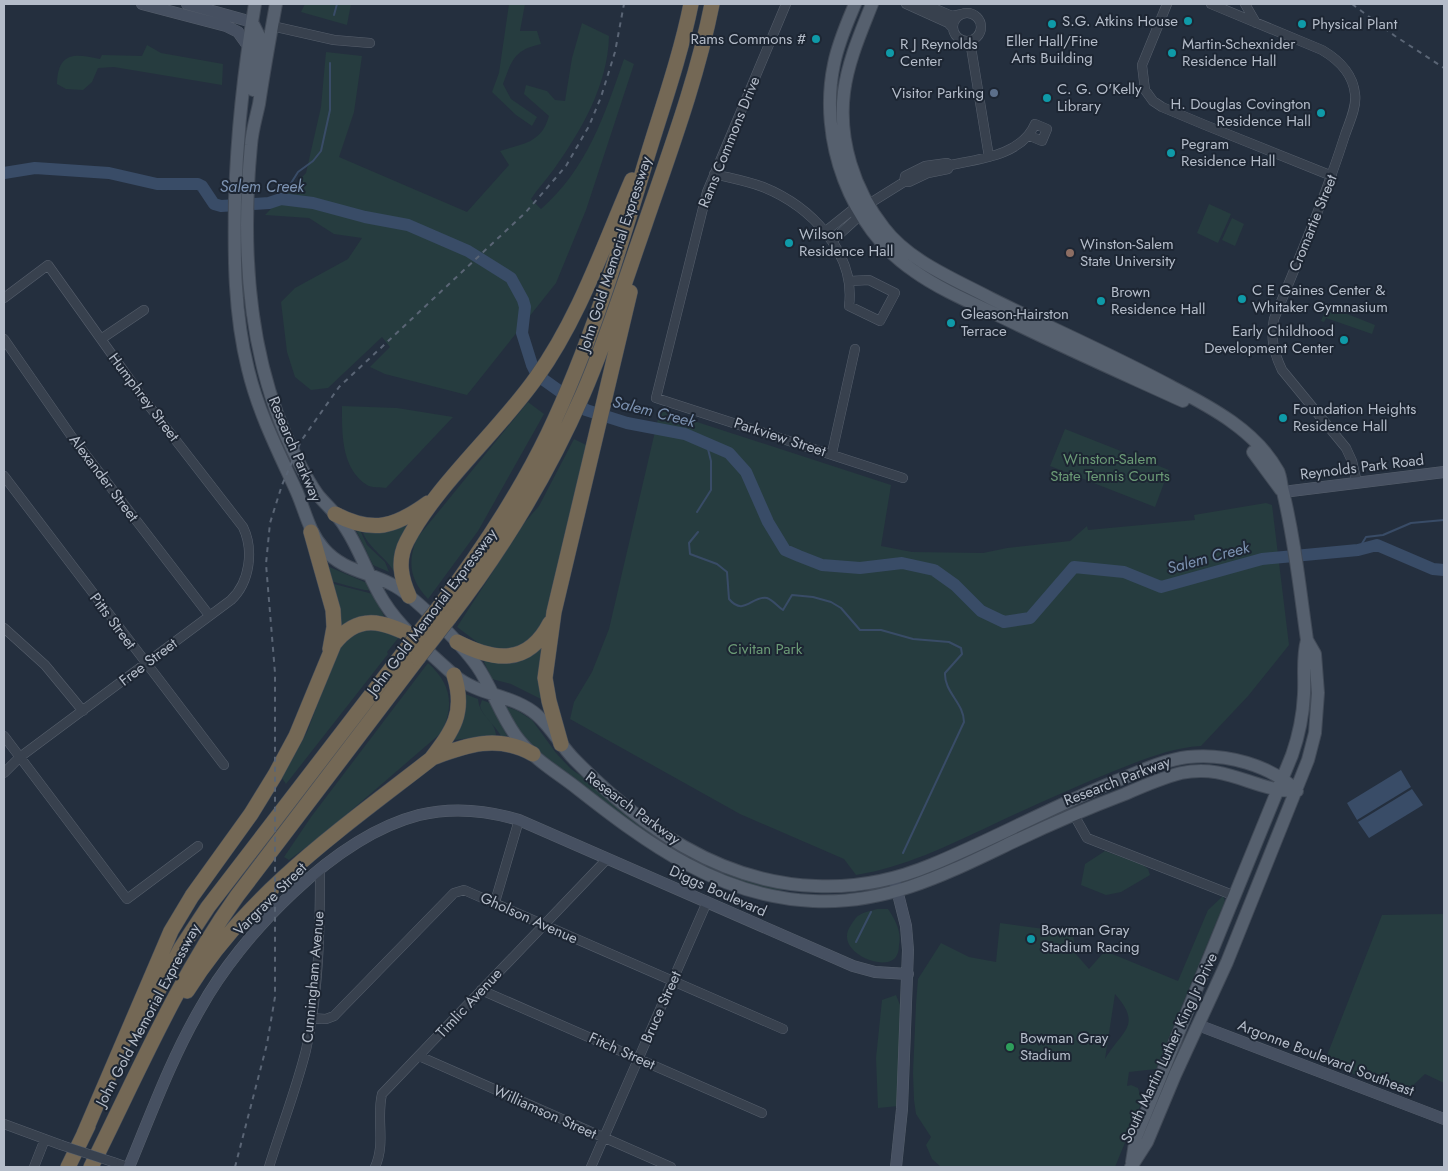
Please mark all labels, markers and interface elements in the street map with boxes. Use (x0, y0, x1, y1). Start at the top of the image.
place label: S.G. Atkins House (1062, 10, 1178, 32)
place label: Physical Plant (1312, 13, 1398, 35)
marker: S.G. Atkins House (1182, 15, 1194, 27)
marker: Eller Hall/Fine Arts Building (1046, 18, 1058, 30)
marker: Physical Plant (1296, 18, 1308, 30)
place label: Rams Commons # (691, 28, 806, 50)
place label: Eller Hall/Fine Arts Building (1006, 30, 1098, 69)
marker: Rams Commons # (810, 33, 822, 45)
place label: R J Reynolds Center (900, 33, 978, 72)
place label: Martin-Schexnider Residence Hall (1182, 33, 1296, 72)
marker: R J Reynolds Center (884, 47, 896, 59)
marker: Martin-Schexnider Residence Hall (1166, 47, 1178, 59)
street label: Rams Commons Drive (693, 73, 765, 211)
place label: C. G. O'Kelly Library (1057, 78, 1142, 117)
place label: Visitor Parking (892, 82, 984, 104)
marker: Visitor Parking (988, 87, 1000, 99)
marker: C. G. O'Kelly Library (1041, 92, 1053, 104)
place label: H. Douglas Covington Residence Hall (1170, 93, 1311, 132)
marker: H. Douglas Covington Residence Hall (1315, 107, 1327, 119)
place label: Pegram Residence Hall (1181, 133, 1275, 172)
marker: Pegram Residence Hall (1165, 147, 1177, 159)
street label: John Gold Memorial Expressway (572, 153, 657, 356)
street label: Cromartie Street (1284, 171, 1343, 275)
water label: Salem Creek (220, 175, 305, 198)
place label: Wilson Residence Hall (799, 223, 893, 262)
place label: Winston-Salem State University (1080, 233, 1176, 272)
marker: Wilson Residence Hall (783, 237, 795, 249)
marker: Winston-Salem State University (1064, 247, 1076, 259)
place label: C E Gaines Center & Whitaker Gymnasium (1252, 279, 1388, 318)
place label: Brown Residence Hall (1111, 281, 1205, 320)
marker: C E Gaines Center & Whitaker Gymnasium (1236, 293, 1248, 305)
marker: Brown Residence Hall (1095, 295, 1107, 307)
place label: Gleason-Hairston Terrace (961, 303, 1069, 342)
marker: Gleason-Hairston Terrace (945, 317, 957, 329)
place label: Early Childhood Development Center (1204, 320, 1335, 359)
marker: Early Childhood Development Center (1338, 334, 1350, 346)
street label: Humphrey Street (103, 348, 185, 446)
water label: Salem Creek (610, 390, 699, 433)
street label: Research Parkway (263, 393, 327, 505)
place label: Foundation Heights Residence Hall (1293, 398, 1416, 437)
street label: Parkview Street (731, 412, 829, 462)
marker: Foundation Heights Residence Hall (1277, 412, 1289, 424)
street label: Alexander Street (64, 430, 144, 526)
park label: Winston-Salem State Tennis Courts (1050, 448, 1170, 487)
street label: Reynolds Park Road (1299, 448, 1425, 486)
street label: John Gold Memorial Expressway (361, 524, 502, 702)
water label: Salem Creek (1164, 535, 1253, 580)
street label: Pitts Street (84, 588, 142, 654)
street label: Free Street (114, 633, 182, 691)
park label: Civitan Park (728, 638, 803, 660)
street label: Research Parkway (1061, 750, 1174, 811)
street label: Research Parkway (581, 766, 685, 850)
street label: Vargrave Street (228, 857, 312, 941)
street label: Diggs Boulevard (666, 860, 770, 922)
street label: Gholson Avenue (477, 887, 581, 949)
street label: Cunningham Avenue (296, 910, 330, 1044)
street label: John Gold Memorial Expressway (89, 919, 206, 1112)
place label: Bowman Gray Stadium Racing (1041, 919, 1140, 958)
marker: Bowman Gray Stadium Racing (1025, 933, 1037, 945)
street label: South Martin Luther King Jr Drive (1115, 949, 1223, 1147)
street label: Timlic Avenue (431, 963, 507, 1043)
street label: Bruce Street (635, 967, 687, 1046)
street label: Argonne Boulevard Southeast (1235, 1014, 1418, 1102)
street label: Fitch Street (585, 1027, 659, 1076)
place label: Bowman Gray Stadium (1020, 1027, 1109, 1066)
marker: Bowman Gray Stadium (1004, 1041, 1016, 1053)
street label: Williamson Street (490, 1079, 600, 1145)

